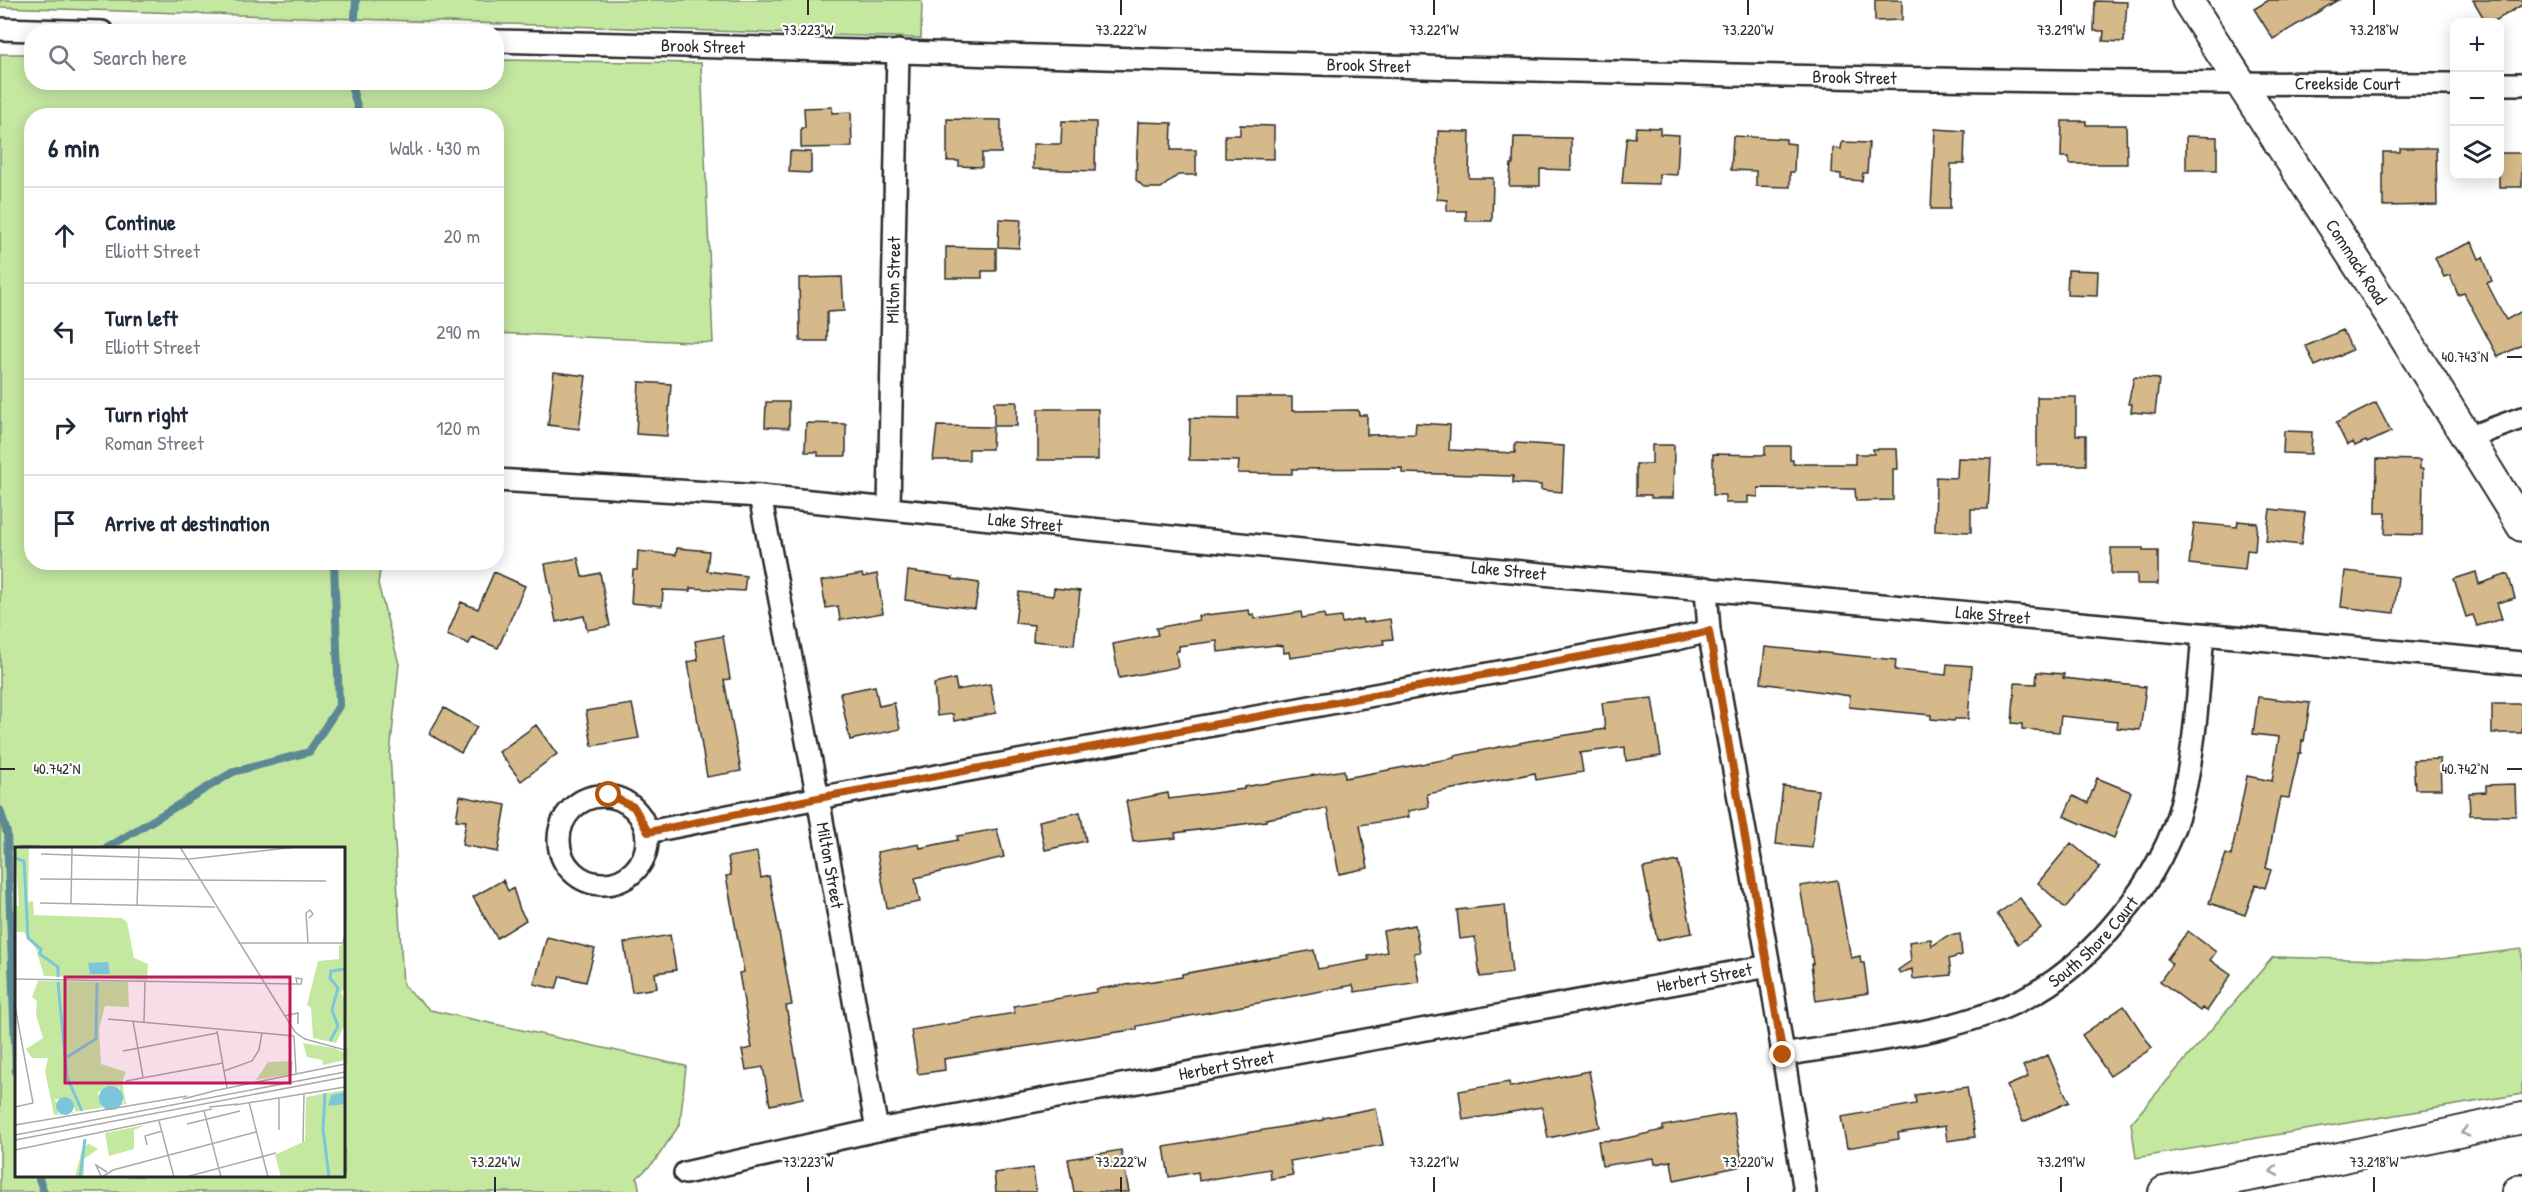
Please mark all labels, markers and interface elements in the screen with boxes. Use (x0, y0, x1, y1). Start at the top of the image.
map controls (2450, 18, 2504, 180)
button: + (2450, 18, 2504, 72)
text: 73.223°W (783, 19, 834, 40)
text: 73.222°W (1095, 19, 1147, 40)
text: 73.221°W (1409, 19, 1460, 40)
text: 73.220°W (1723, 19, 1774, 40)
text: 73.219°W (2037, 19, 2086, 40)
text: 73.218°W (2349, 19, 2399, 40)
search box (24, 24, 504, 90)
street label: Brook Street (661, 32, 746, 60)
icon: search (45, 41, 78, 74)
text: Search here (93, 42, 187, 72)
street label: Brook Street (1326, 51, 1412, 79)
street label: Brook Street (1812, 64, 1898, 90)
street label: Creekside Court (2295, 70, 2401, 96)
button: − (2450, 72, 2504, 126)
button: layers (2450, 126, 2504, 180)
text: 6 min (48, 130, 100, 165)
text: Walk · 430 m (389, 134, 480, 161)
text: Continue (105, 207, 176, 237)
street label: Commack Road (2320, 214, 2394, 309)
icon: ahead (48, 219, 81, 252)
text: 20 m (443, 222, 480, 249)
street label: Milton Street (880, 235, 906, 324)
text: Elliott Street (105, 237, 200, 264)
text: Turn left (105, 303, 178, 333)
icon: left (48, 315, 81, 348)
text: 290 m (436, 318, 480, 345)
text: Elliott Street (105, 333, 200, 360)
text: 40.743°N (2442, 346, 2488, 367)
text: Turn right (105, 399, 188, 429)
icon: right (48, 411, 81, 444)
text: 120 m (436, 414, 480, 441)
text: Roman Street (105, 429, 204, 456)
street label: Lake Street (987, 506, 1064, 538)
icon: arrive (48, 507, 81, 540)
text: Arrive at destination (105, 508, 270, 538)
street label: Lake Street (1471, 554, 1548, 586)
street label: Lake Street (1955, 599, 2032, 630)
text: 40.742°N (33, 758, 81, 779)
text: 40.742°N (2441, 758, 2489, 779)
route start (595, 781, 621, 807)
street label: Milton Street (811, 820, 851, 911)
inset map (15, 847, 345, 1177)
street label: South Shore Court (2043, 890, 2145, 993)
street label: Herbert Street (1655, 956, 1755, 998)
route end (1769, 1041, 1795, 1067)
street label: Herbert Street (1177, 1044, 1277, 1086)
one-way arrow (2460, 1125, 2470, 1138)
text: 73.224°W (470, 1151, 521, 1172)
text: 73.223°W (783, 1151, 834, 1172)
text: 73.222°W (1095, 1151, 1147, 1172)
text: 73.221°W (1409, 1151, 1460, 1172)
text: 73.220°W (1723, 1151, 1774, 1172)
text: 73.219°W (2037, 1151, 2086, 1172)
text: 73.218°W (2349, 1151, 2399, 1172)
one-way arrow (2269, 1164, 2279, 1177)

